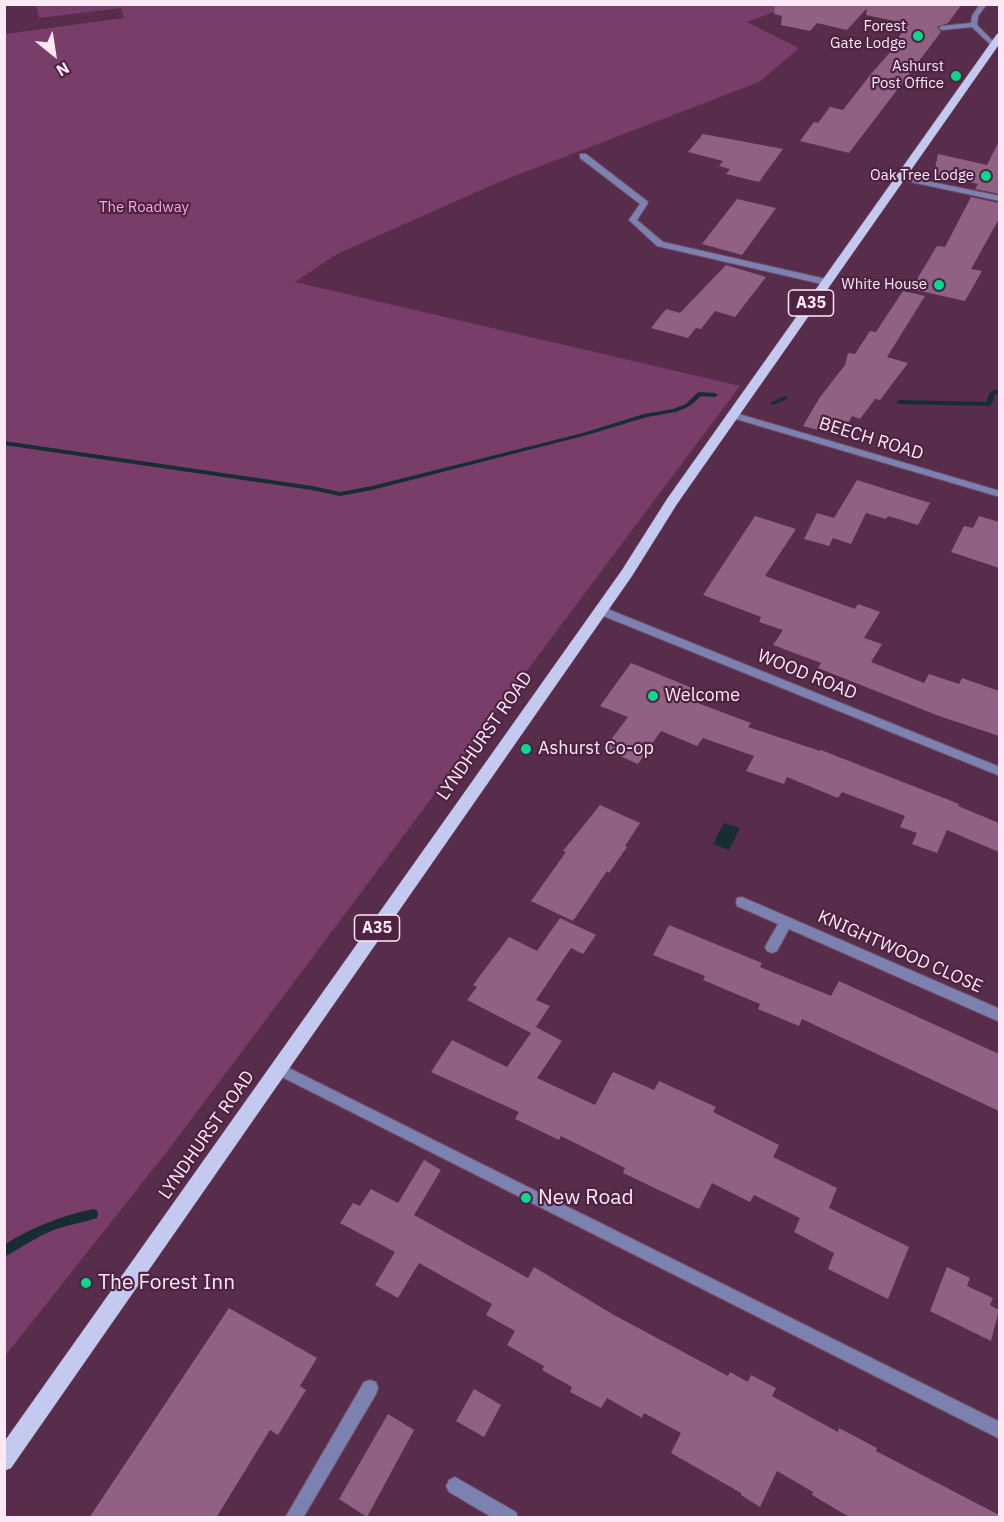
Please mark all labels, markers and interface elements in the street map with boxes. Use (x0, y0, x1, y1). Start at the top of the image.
place label: Forest Gate Lodge (830, 18, 906, 53)
north arrow (24, 24, 84, 84)
marker: Forest Gate Lodge (911, 29, 925, 43)
text: N (53, 58, 73, 81)
place label: Ashurst Post Office (871, 58, 944, 93)
marker: Ashurst Post Office (949, 69, 963, 83)
place label: Oak Tree Lodge (870, 167, 974, 185)
marker: Oak Tree Lodge (979, 169, 993, 183)
park label: The Roadway (99, 199, 189, 217)
place label: White House (841, 276, 927, 294)
marker: White House (932, 278, 946, 292)
road number: A35 (788, 290, 834, 316)
street label: BEECH ROAD (816, 413, 926, 465)
street label: WOOD ROAD (754, 645, 860, 705)
street label: LYNDHURST ROAD (433, 668, 537, 804)
place label: Welcome (665, 685, 740, 707)
marker: Welcome (646, 689, 660, 703)
place label: Ashurst Co-op (538, 738, 654, 760)
marker: Ashurst Co-op (519, 742, 533, 756)
street label: KNIGHTWOOD CLOSE (814, 906, 986, 998)
road number: A35 (354, 915, 400, 941)
street label: LYNDHURST ROAD (155, 1067, 259, 1203)
place label: New Road (538, 1185, 634, 1211)
marker: New Road (519, 1191, 533, 1205)
place label: The Forest Inn (98, 1270, 235, 1296)
marker: The Forest Inn (79, 1276, 93, 1290)

